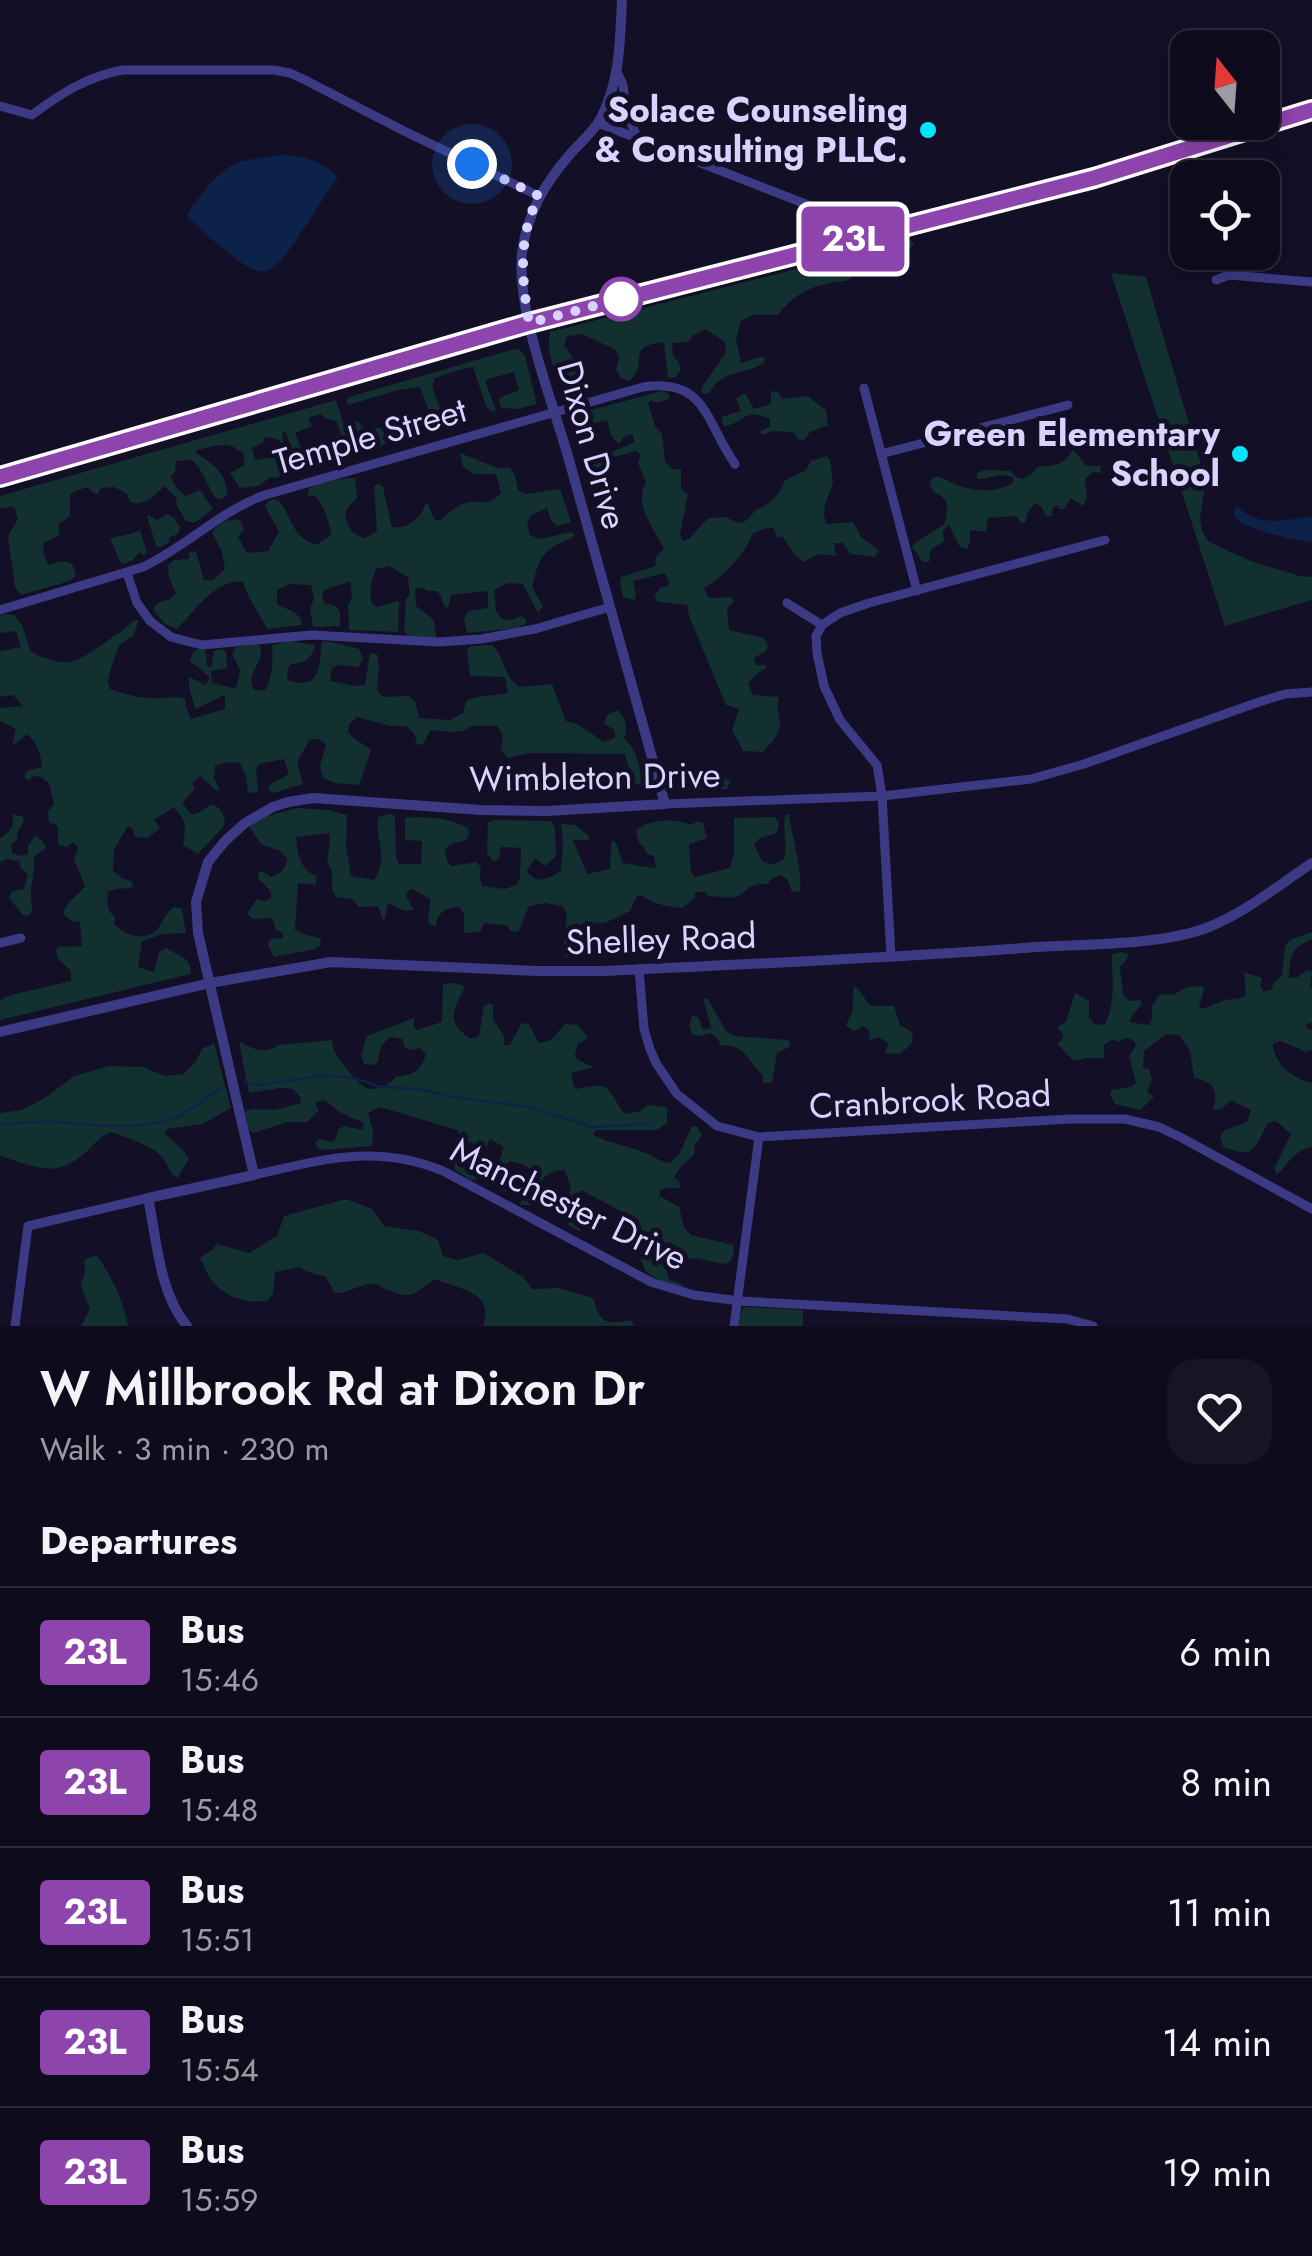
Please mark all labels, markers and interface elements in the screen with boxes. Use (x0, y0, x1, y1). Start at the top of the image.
north arrow (1170, 30, 1280, 140)
map controls (1170, 30, 1280, 270)
place label: Solace Counseling & Consulting PLLC. (595, 85, 908, 175)
marker: Solace Counseling & Consulting PLLC. (917, 119, 939, 141)
your location (447, 139, 497, 189)
button: locate (1170, 160, 1280, 270)
line badge: 23L (796, 206, 910, 272)
text: 23L (821, 214, 885, 264)
unlabelled marker (600, 278, 642, 320)
street label: Dixon Drive (544, 355, 640, 535)
street label: Temple Street (268, 384, 473, 487)
place label: Green Elementary School (924, 409, 1221, 499)
marker: Green Elementary School (1229, 443, 1251, 465)
street label: Wimbleton Drive (469, 750, 721, 804)
street label: Shelley Road (565, 911, 757, 967)
street label: Cranbrook Road (808, 1069, 1052, 1131)
street label: Manchester Drive (442, 1125, 696, 1283)
text: W Millbrook Rd at Dixon Dr (40, 1354, 645, 1423)
button: heart (1167, 1359, 1272, 1464)
text: Walk · 3 min · 230 m (40, 1426, 330, 1472)
text: Departures (40, 1513, 237, 1568)
text: Bus (180, 1602, 244, 1657)
text: 6 min (1179, 1625, 1272, 1680)
text: 23L (63, 1627, 127, 1677)
text: 15:46 (180, 1657, 259, 1703)
text: Bus (180, 1732, 244, 1787)
text: 8 min (1180, 1755, 1272, 1810)
text: 23L (63, 1757, 127, 1807)
text: 15:48 (180, 1787, 258, 1833)
text: Bus (180, 1862, 244, 1917)
text: 11 min (1167, 1885, 1272, 1940)
text: 23L (63, 1887, 127, 1937)
text: 15:51 (180, 1917, 255, 1963)
text: Bus (180, 1992, 244, 2047)
text: 14 min (1162, 2015, 1272, 2070)
text: 23L (63, 2017, 127, 2067)
text: 15:54 (180, 2047, 259, 2093)
text: Bus (180, 2122, 244, 2177)
text: 19 min (1162, 2145, 1272, 2200)
text: 23L (63, 2147, 127, 2197)
text: 15:59 (180, 2177, 259, 2223)

